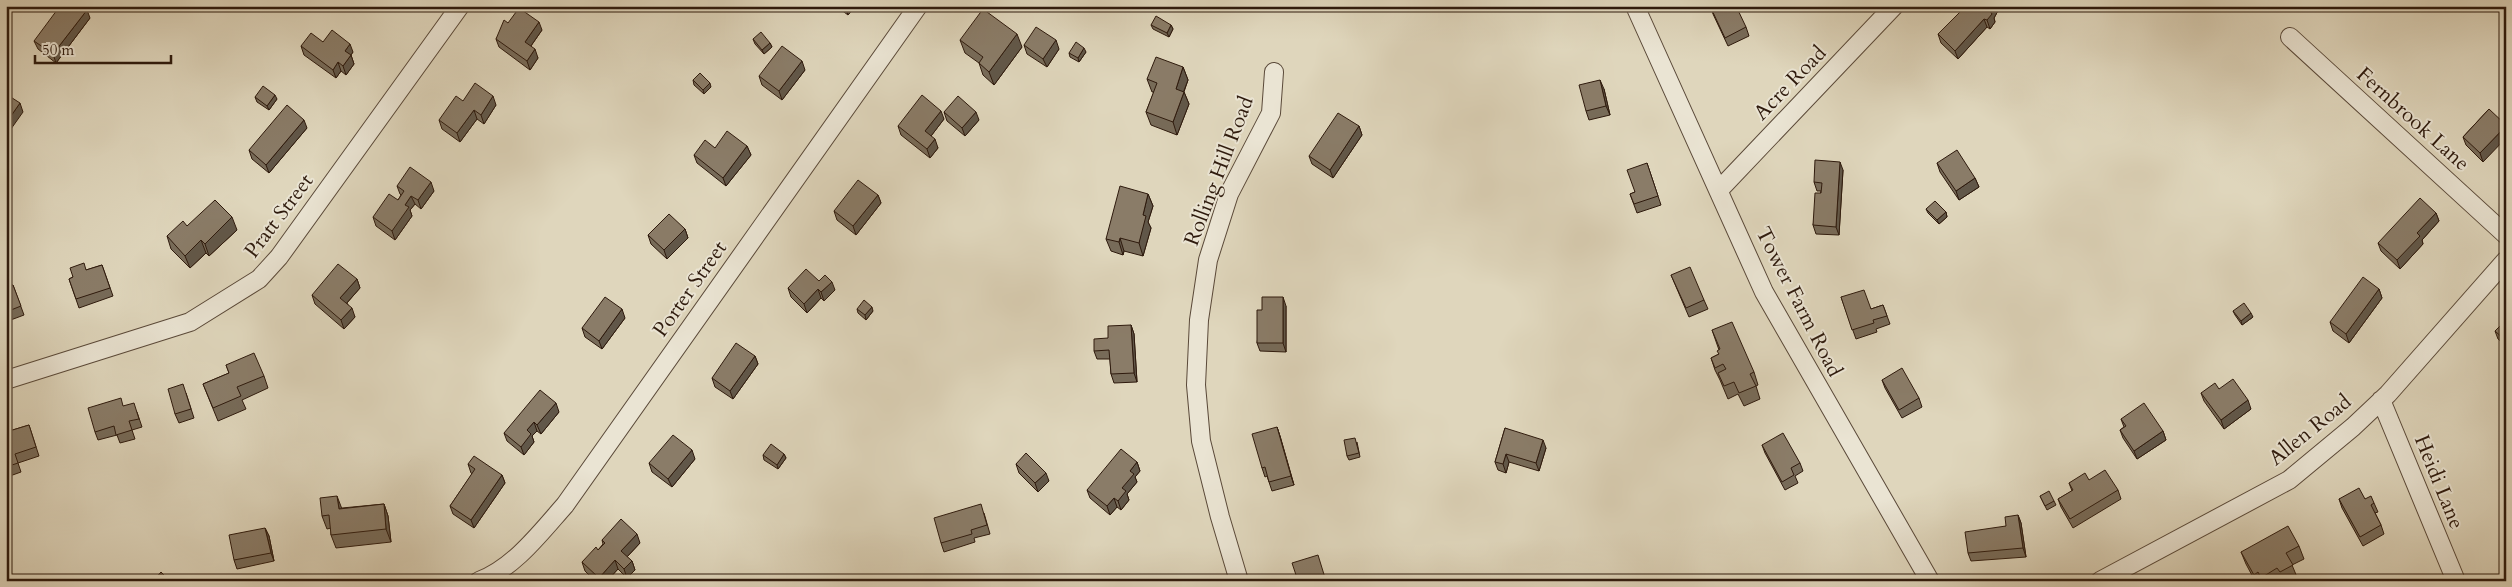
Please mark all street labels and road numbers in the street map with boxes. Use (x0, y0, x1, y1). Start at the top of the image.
street label: Acre Road (1747, 39, 1833, 127)
street label: Fernbrook Lane (2350, 60, 2476, 178)
street label: Rolling Hill Road (1177, 92, 1261, 250)
street label: Pratt Street (238, 168, 320, 264)
street label: Tower Farm Road (1749, 222, 1849, 382)
street label: Porter Street (646, 235, 734, 343)
street label: Allen Road (2262, 388, 2358, 472)
street label: Heidi Lane (2407, 431, 2471, 533)

